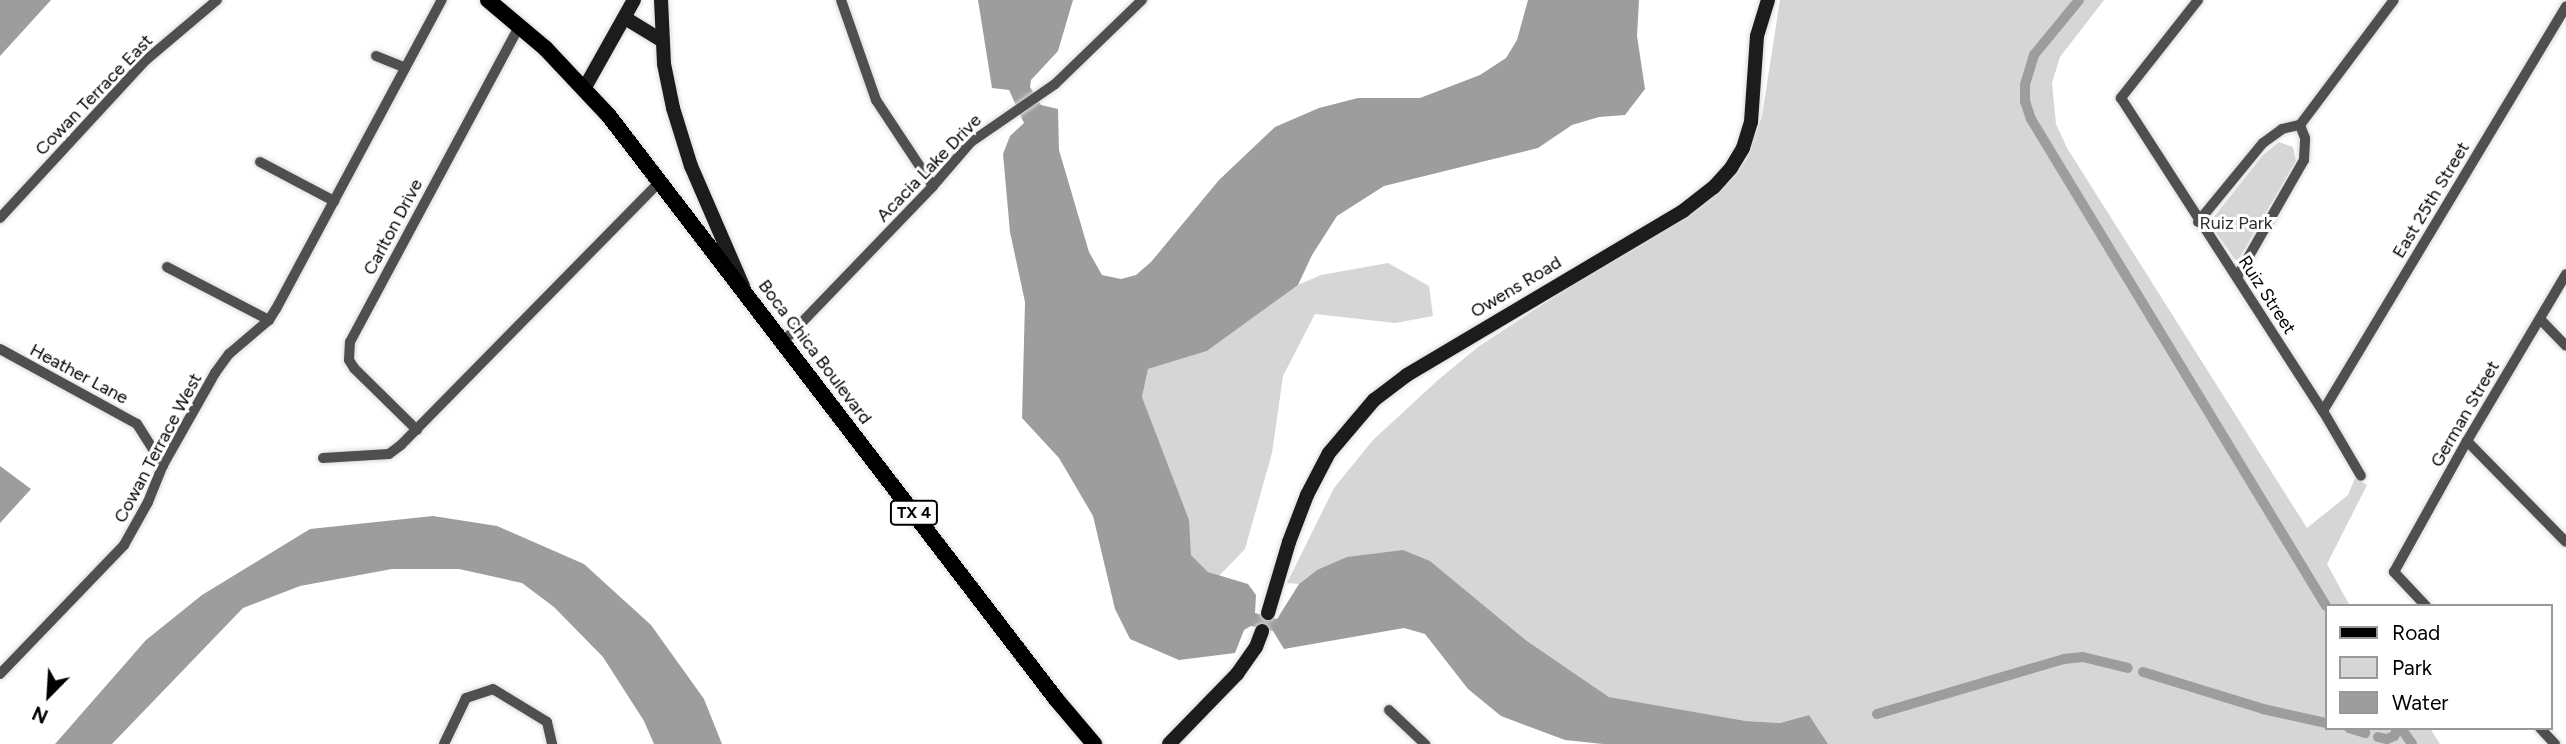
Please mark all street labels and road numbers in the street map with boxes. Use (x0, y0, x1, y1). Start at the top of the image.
street label: Cowan Terrace East (31, 30, 157, 160)
street label: Acacia Lake Drive (872, 110, 986, 226)
street label: East 25th Street (2388, 138, 2474, 262)
street label: Carlton Drive (359, 175, 427, 279)
street label: Owens Road (1467, 251, 1565, 323)
street label: Ruiz Street (2234, 252, 2300, 338)
street label: Boca Chica Boulevard (754, 275, 876, 429)
street label: Heather Lane (26, 339, 132, 409)
street label: German Street (2426, 357, 2504, 471)
street label: Cowan Terrace West (109, 369, 207, 527)
road number: TX 4 (890, 500, 939, 526)

